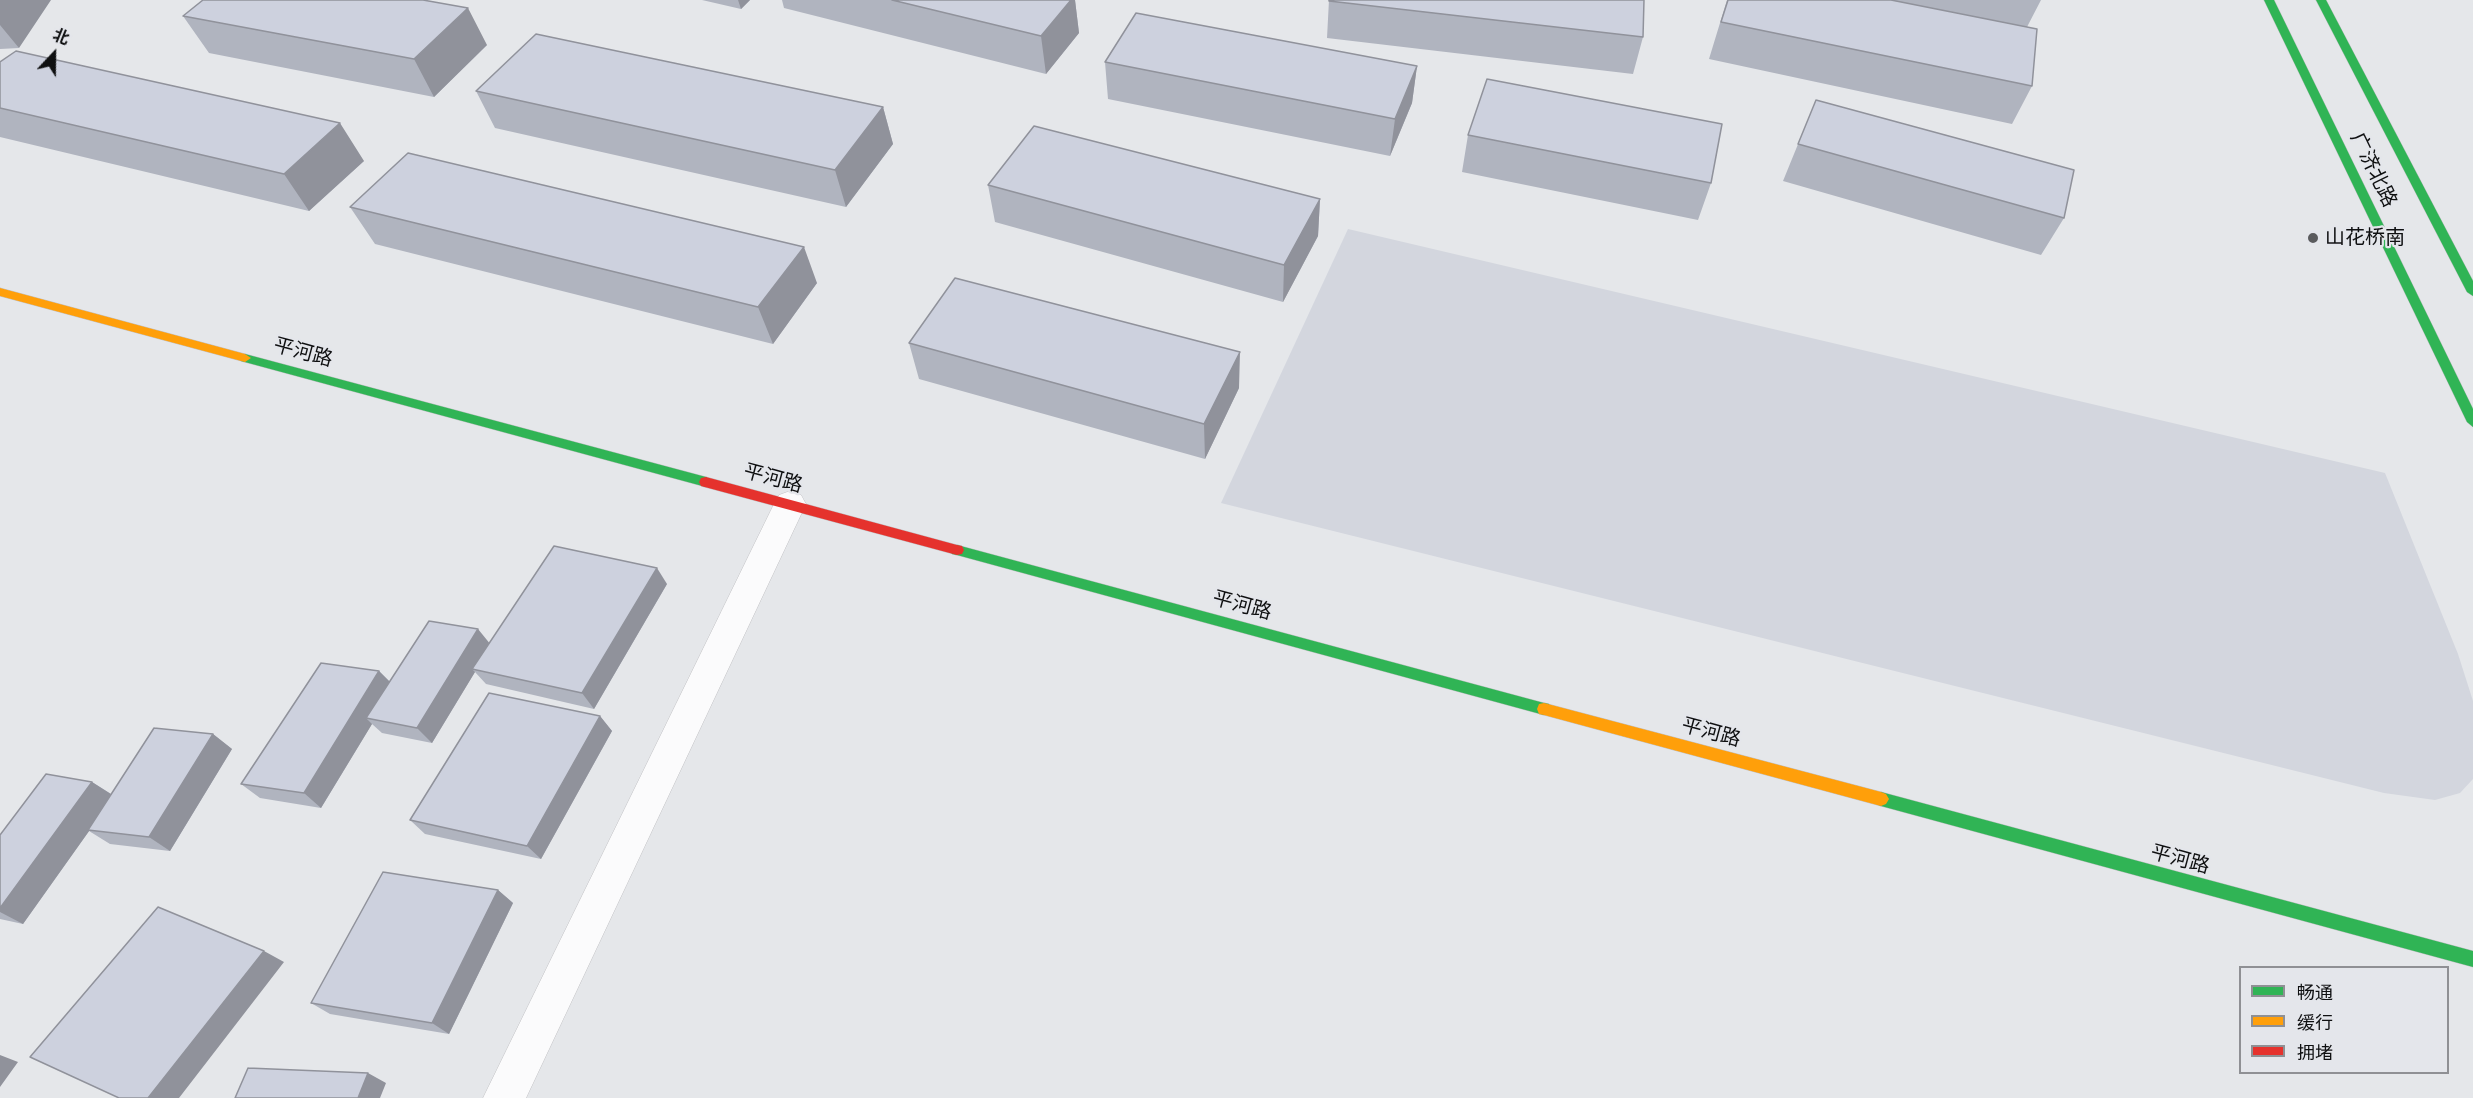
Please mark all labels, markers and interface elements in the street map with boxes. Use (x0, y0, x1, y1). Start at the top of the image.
north arrow (24, 24, 84, 84)
text: 北 (50, 26, 72, 48)
street label: 广济北路 (2345, 129, 2401, 211)
place label: 山花桥南 (2325, 226, 2405, 250)
marker: 山花桥南 (2306, 231, 2320, 245)
street label: 平河路 (271, 334, 335, 372)
street label: 平河路 (741, 460, 805, 498)
street label: 平河路 (1210, 587, 1274, 625)
street label: 平河路 (1679, 714, 1743, 752)
street label: 平河路 (2148, 841, 2212, 879)
legend (2239, 966, 2449, 1074)
text: 畅通 (2297, 983, 2333, 1003)
text: 缓行 (2297, 1013, 2333, 1033)
text: 拥堵 (2297, 1043, 2333, 1063)

